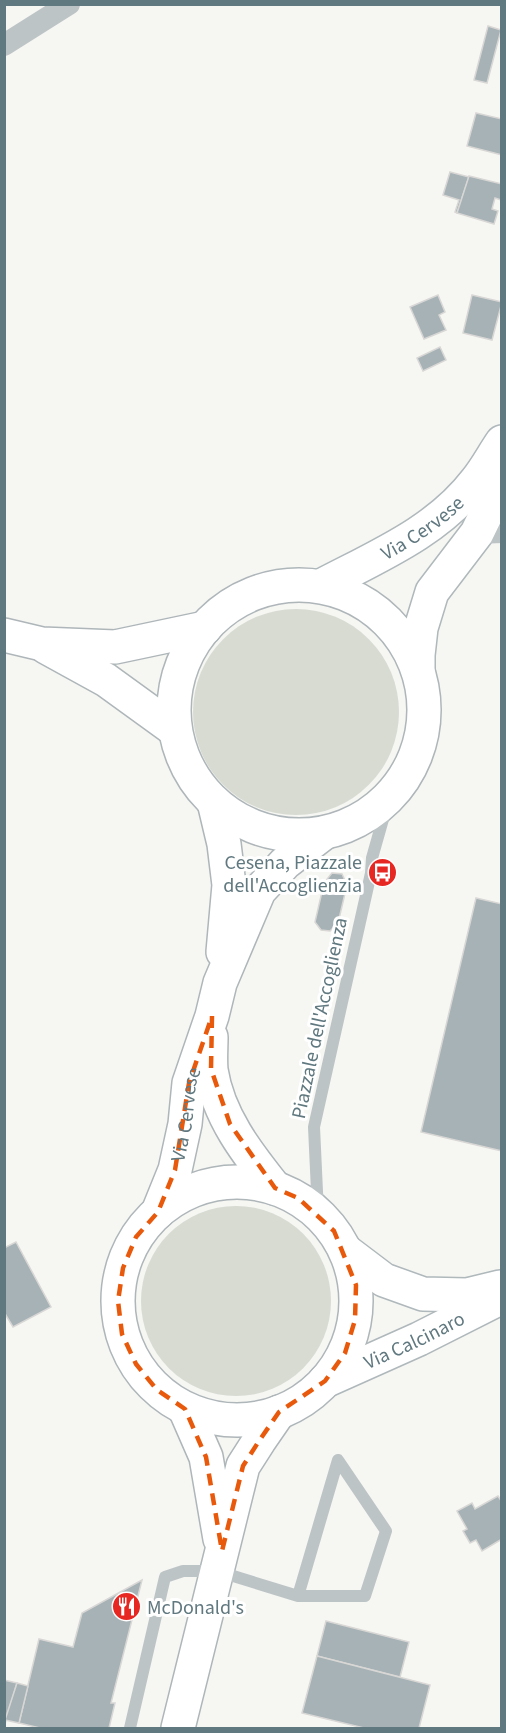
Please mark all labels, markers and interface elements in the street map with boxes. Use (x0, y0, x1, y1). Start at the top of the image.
street label: Via Cervese (376, 490, 471, 567)
place label: Cesena, Piazzale dell'Accoglienzia (223, 849, 362, 900)
bus stop icon: Cesena, Piazzale dell'Accoglienzia (367, 857, 399, 889)
street label: Piazzale dell'Accoglienza (285, 915, 355, 1122)
street label: Via Cervese (164, 1063, 208, 1165)
street label: Via Calcinaro (360, 1305, 470, 1377)
restaurant icon: McDonald's (110, 1591, 142, 1623)
place label: McDonald's (147, 1594, 244, 1622)

